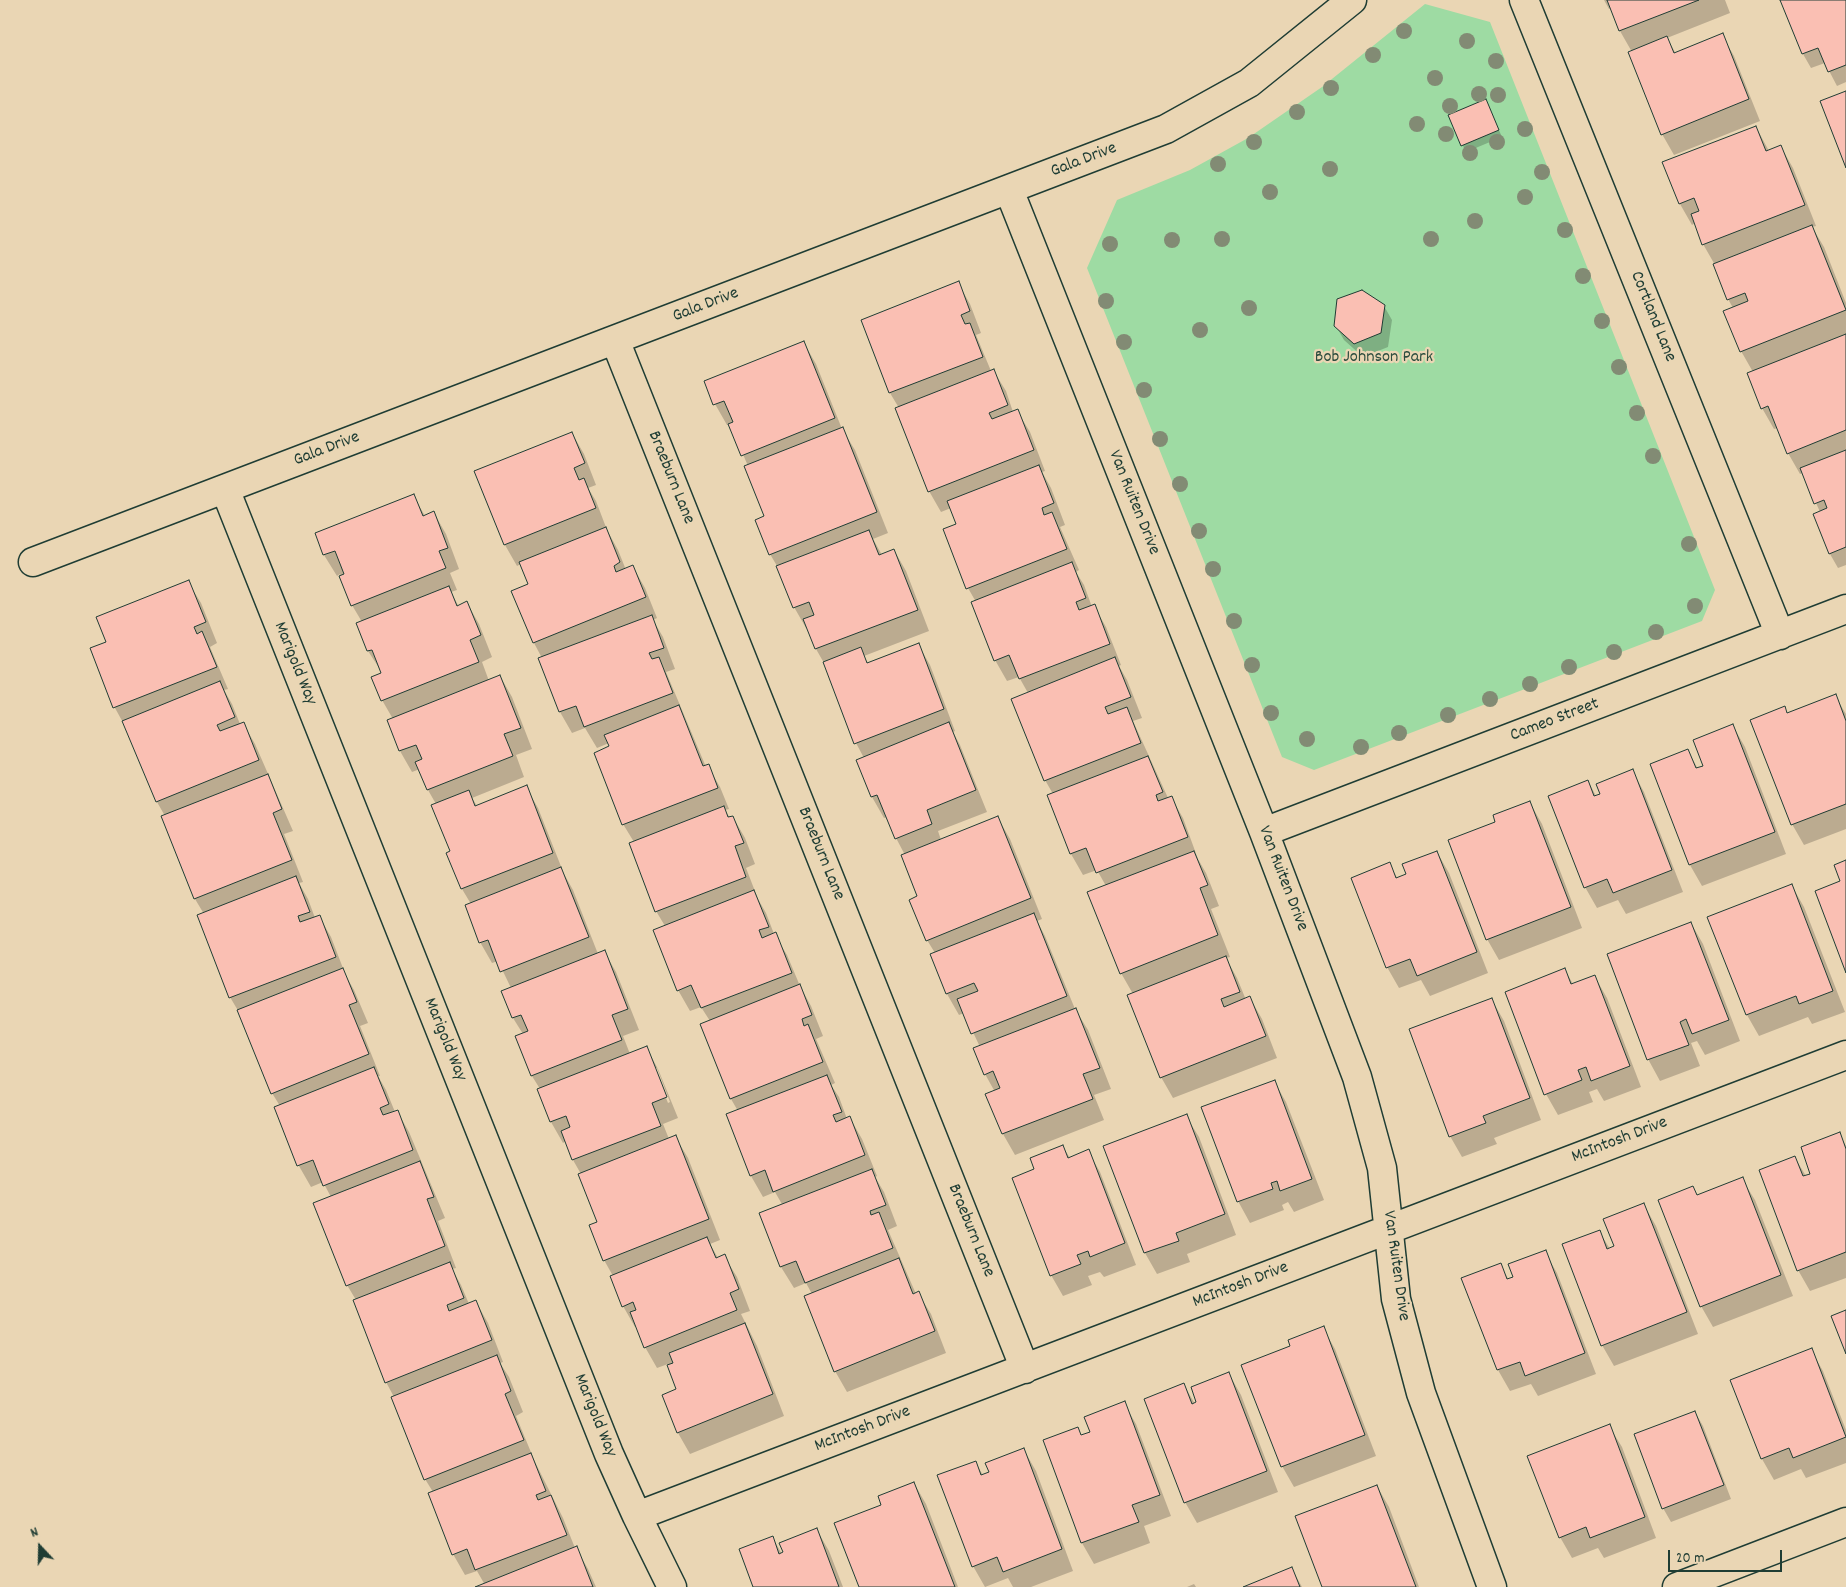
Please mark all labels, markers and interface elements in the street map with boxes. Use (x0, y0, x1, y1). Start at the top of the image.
street label: Gala Drive (1048, 139, 1120, 183)
street label: Cortland Lane (1624, 269, 1680, 365)
street label: Gala Drive (670, 284, 742, 328)
park label: Bob Johnson Park (1315, 348, 1433, 370)
street label: Gala Drive (291, 428, 363, 472)
street label: Braeburn Lane (642, 428, 698, 528)
street label: Van Ruiten Drive (1102, 447, 1164, 559)
street label: Marigold Way (268, 619, 320, 709)
street label: Cameo Street (1507, 694, 1603, 748)
street label: Braeburn Lane (792, 804, 848, 904)
street label: Van Ruiten Drive (1252, 823, 1312, 935)
street label: Marigold Way (418, 995, 470, 1085)
street label: McIntosh Drive (1569, 1113, 1671, 1169)
street label: Braeburn Lane (942, 1181, 998, 1281)
street label: Van Ruiten Drive (1377, 1210, 1413, 1322)
street label: McIntosh Drive (1190, 1258, 1292, 1314)
street label: Marigold Way (568, 1371, 620, 1461)
street label: McIntosh Drive (812, 1402, 914, 1458)
north arrow (15, 1522, 65, 1572)
text: N (28, 1522, 41, 1544)
scale bar (1671, 1540, 1785, 1572)
text: 20 m (1676, 1548, 1704, 1570)

